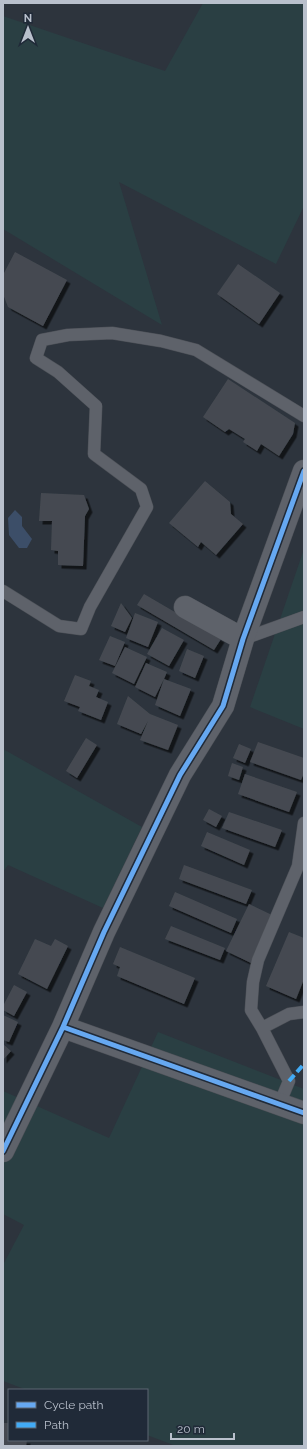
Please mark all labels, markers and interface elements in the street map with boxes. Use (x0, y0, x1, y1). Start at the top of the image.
north arrow (8, 8, 48, 48)
text: N (24, 12, 32, 25)
legend (8, 1389, 148, 1441)
text: Cycle path (44, 1398, 103, 1412)
scale bar (171, 1415, 234, 1441)
text: Path (44, 1418, 69, 1432)
text: 20 m (177, 1422, 205, 1436)

